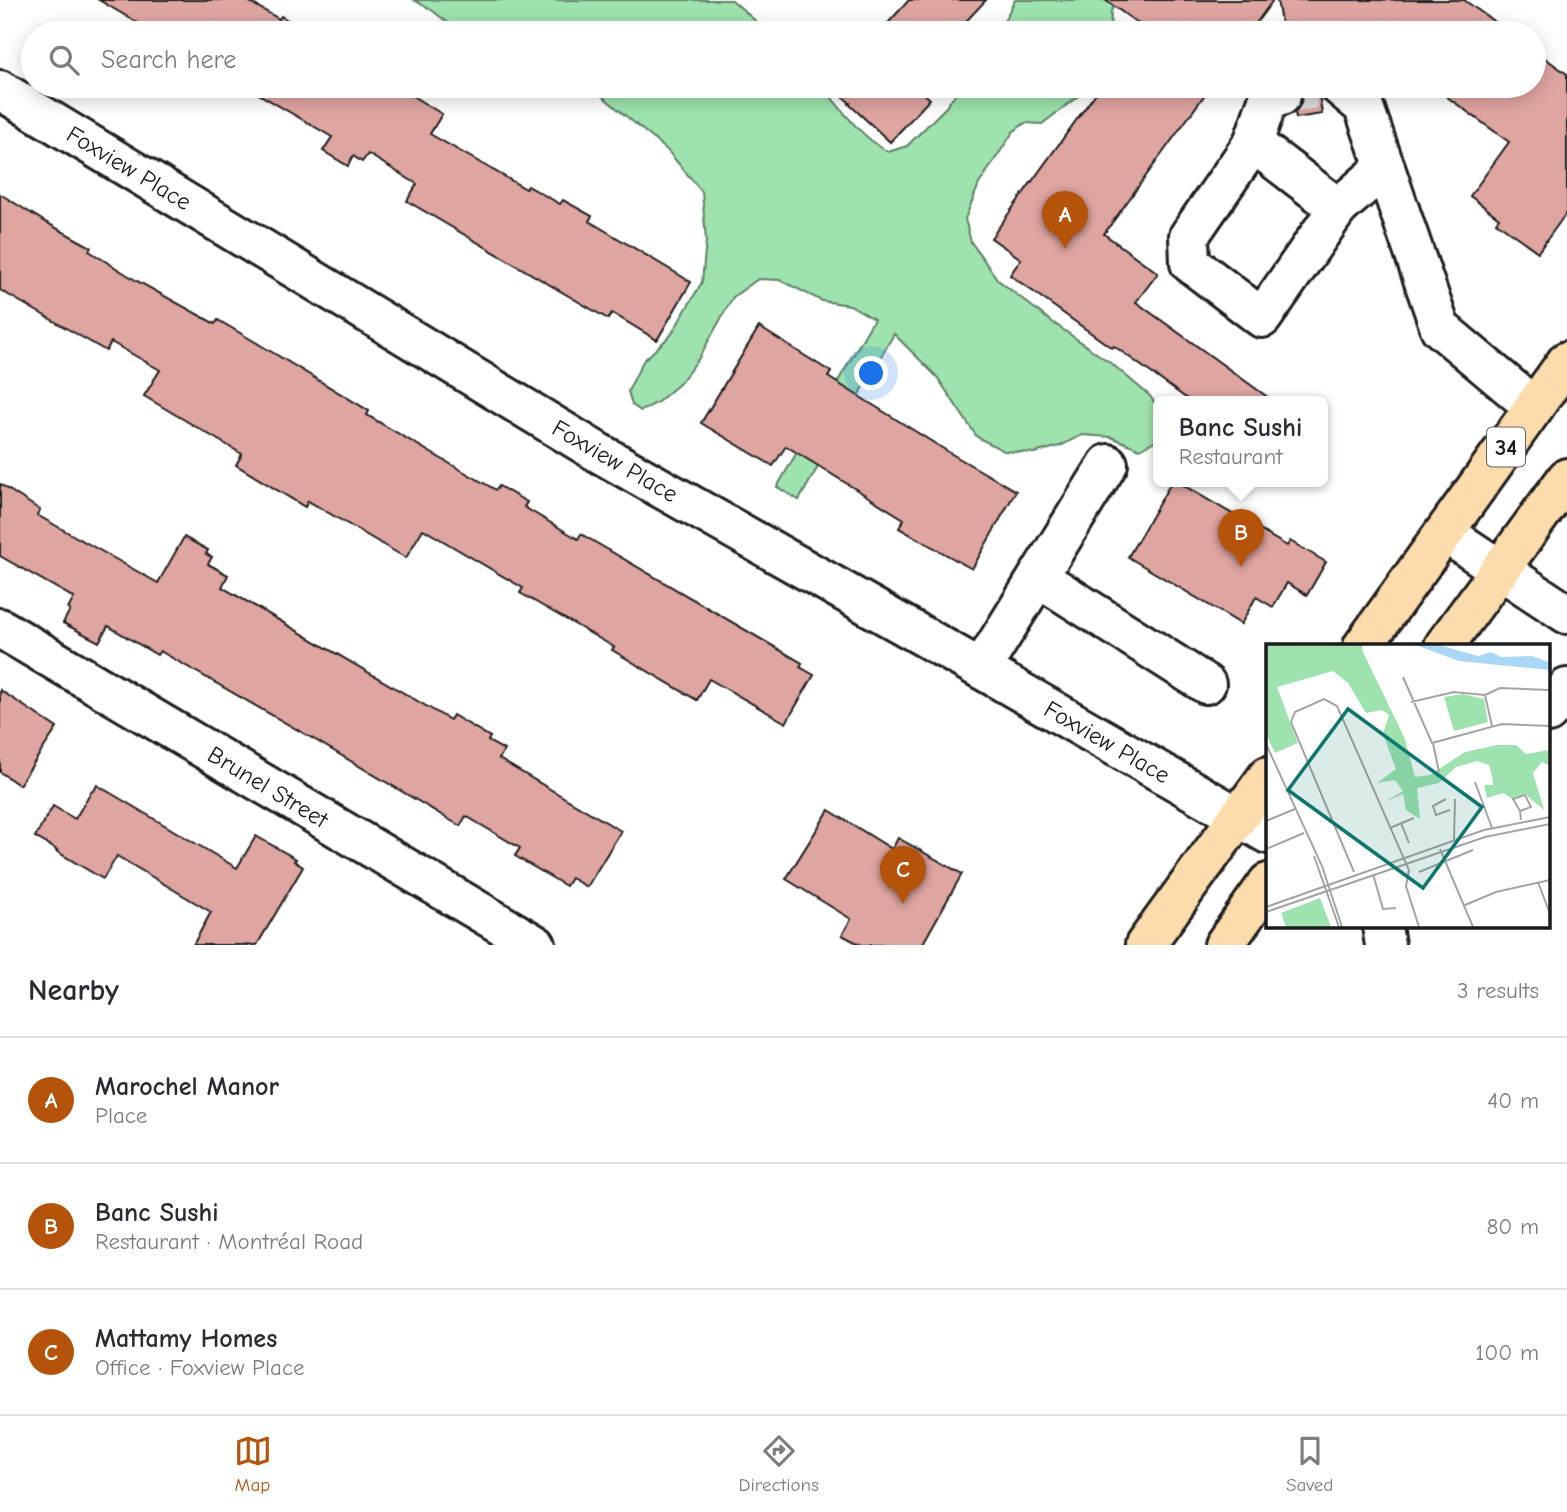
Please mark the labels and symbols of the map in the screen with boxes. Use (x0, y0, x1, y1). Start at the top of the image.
street label: Foxview Place (62, 120, 196, 216)
pin: A (1042, 191, 1088, 249)
your location (854, 356, 888, 390)
street label: Foxview Place (547, 414, 683, 508)
road number: 34 (1487, 428, 1525, 466)
pin: B (1218, 509, 1264, 567)
inset map (1266, 644, 1550, 928)
street label: Foxview Place (1039, 695, 1175, 789)
street label: Brunel Street (203, 740, 334, 834)
pin: C (880, 846, 926, 904)

